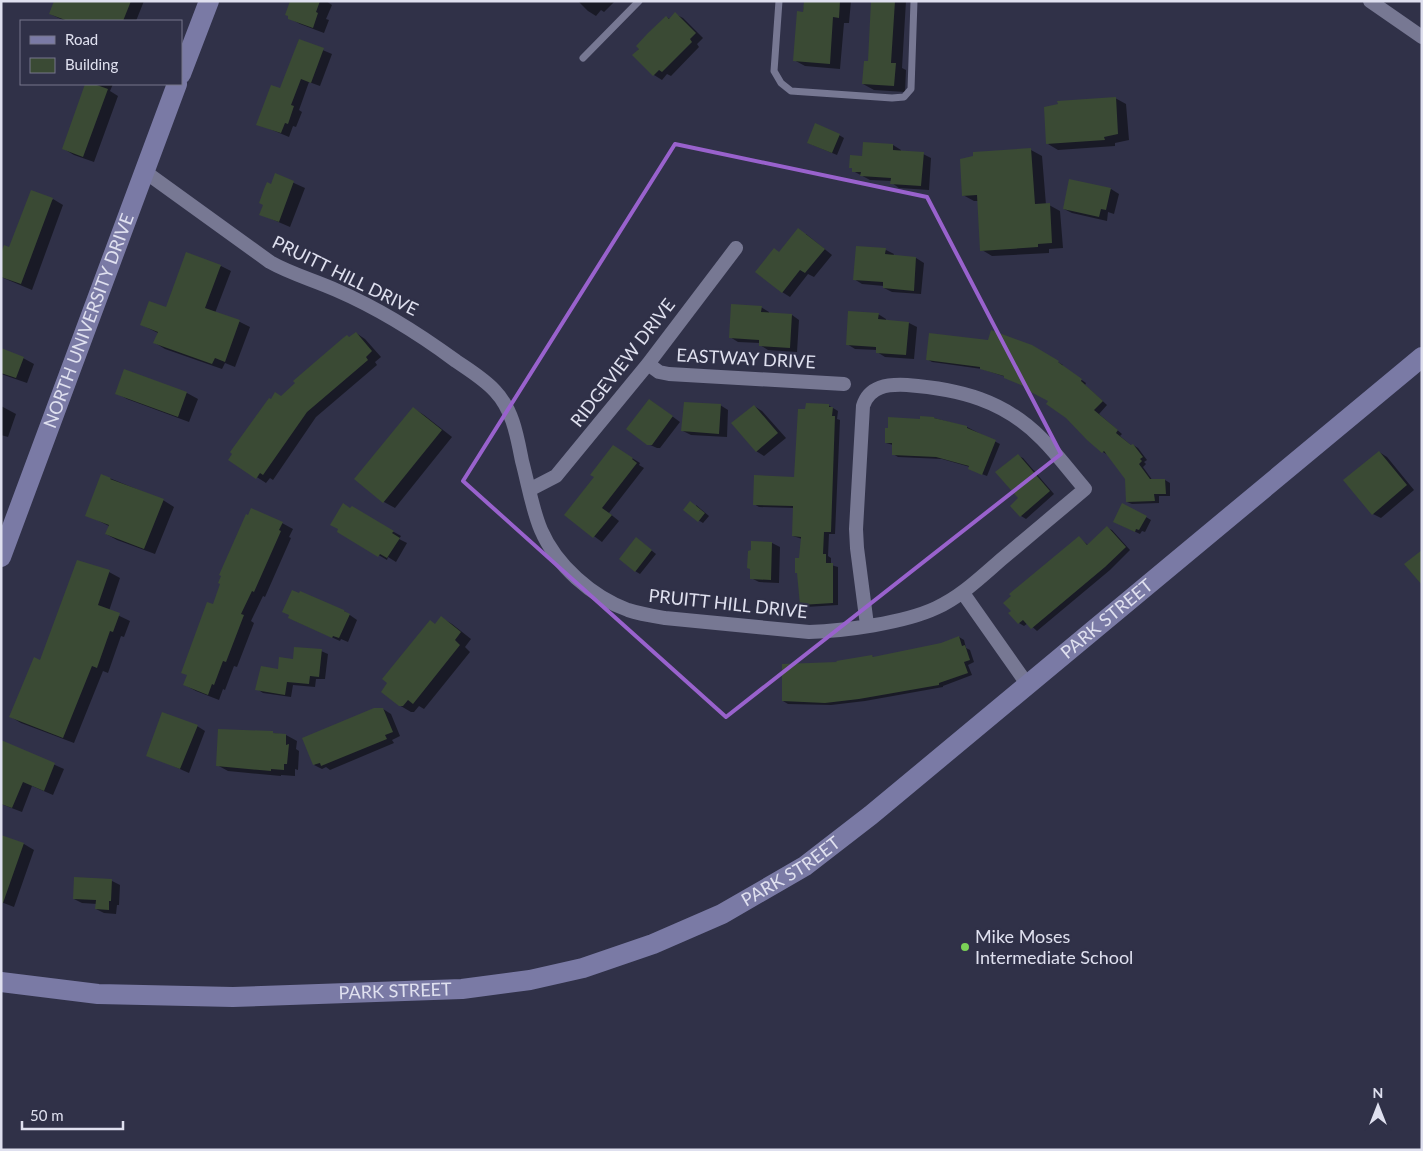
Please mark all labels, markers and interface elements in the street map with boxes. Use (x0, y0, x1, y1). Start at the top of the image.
legend (20, 20, 182, 85)
text: Road (65, 30, 98, 48)
text: Building (65, 55, 118, 73)
street label: NORTH UNIVERSITY DRIVE (38, 210, 138, 431)
street label: PRUITT HILL DRIVE (269, 230, 422, 320)
street label: RIDGEVIEW DRIVE (565, 294, 679, 431)
street label: EASTWAY DRIVE (676, 343, 816, 373)
street label: PARK STREET (1056, 573, 1157, 663)
street label: PRUITT HILL DRIVE (648, 584, 809, 622)
street label: PARK STREET (737, 831, 844, 910)
place label: Mike Moses Intermediate School (975, 925, 1133, 968)
marker: Mike Moses Intermediate School (959, 941, 971, 953)
street label: PARK STREET (338, 977, 452, 1003)
north arrow (1353, 1081, 1403, 1131)
text: N (1373, 1084, 1383, 1101)
scale bar (22, 1098, 124, 1130)
text: 50 m (30, 1106, 64, 1124)

